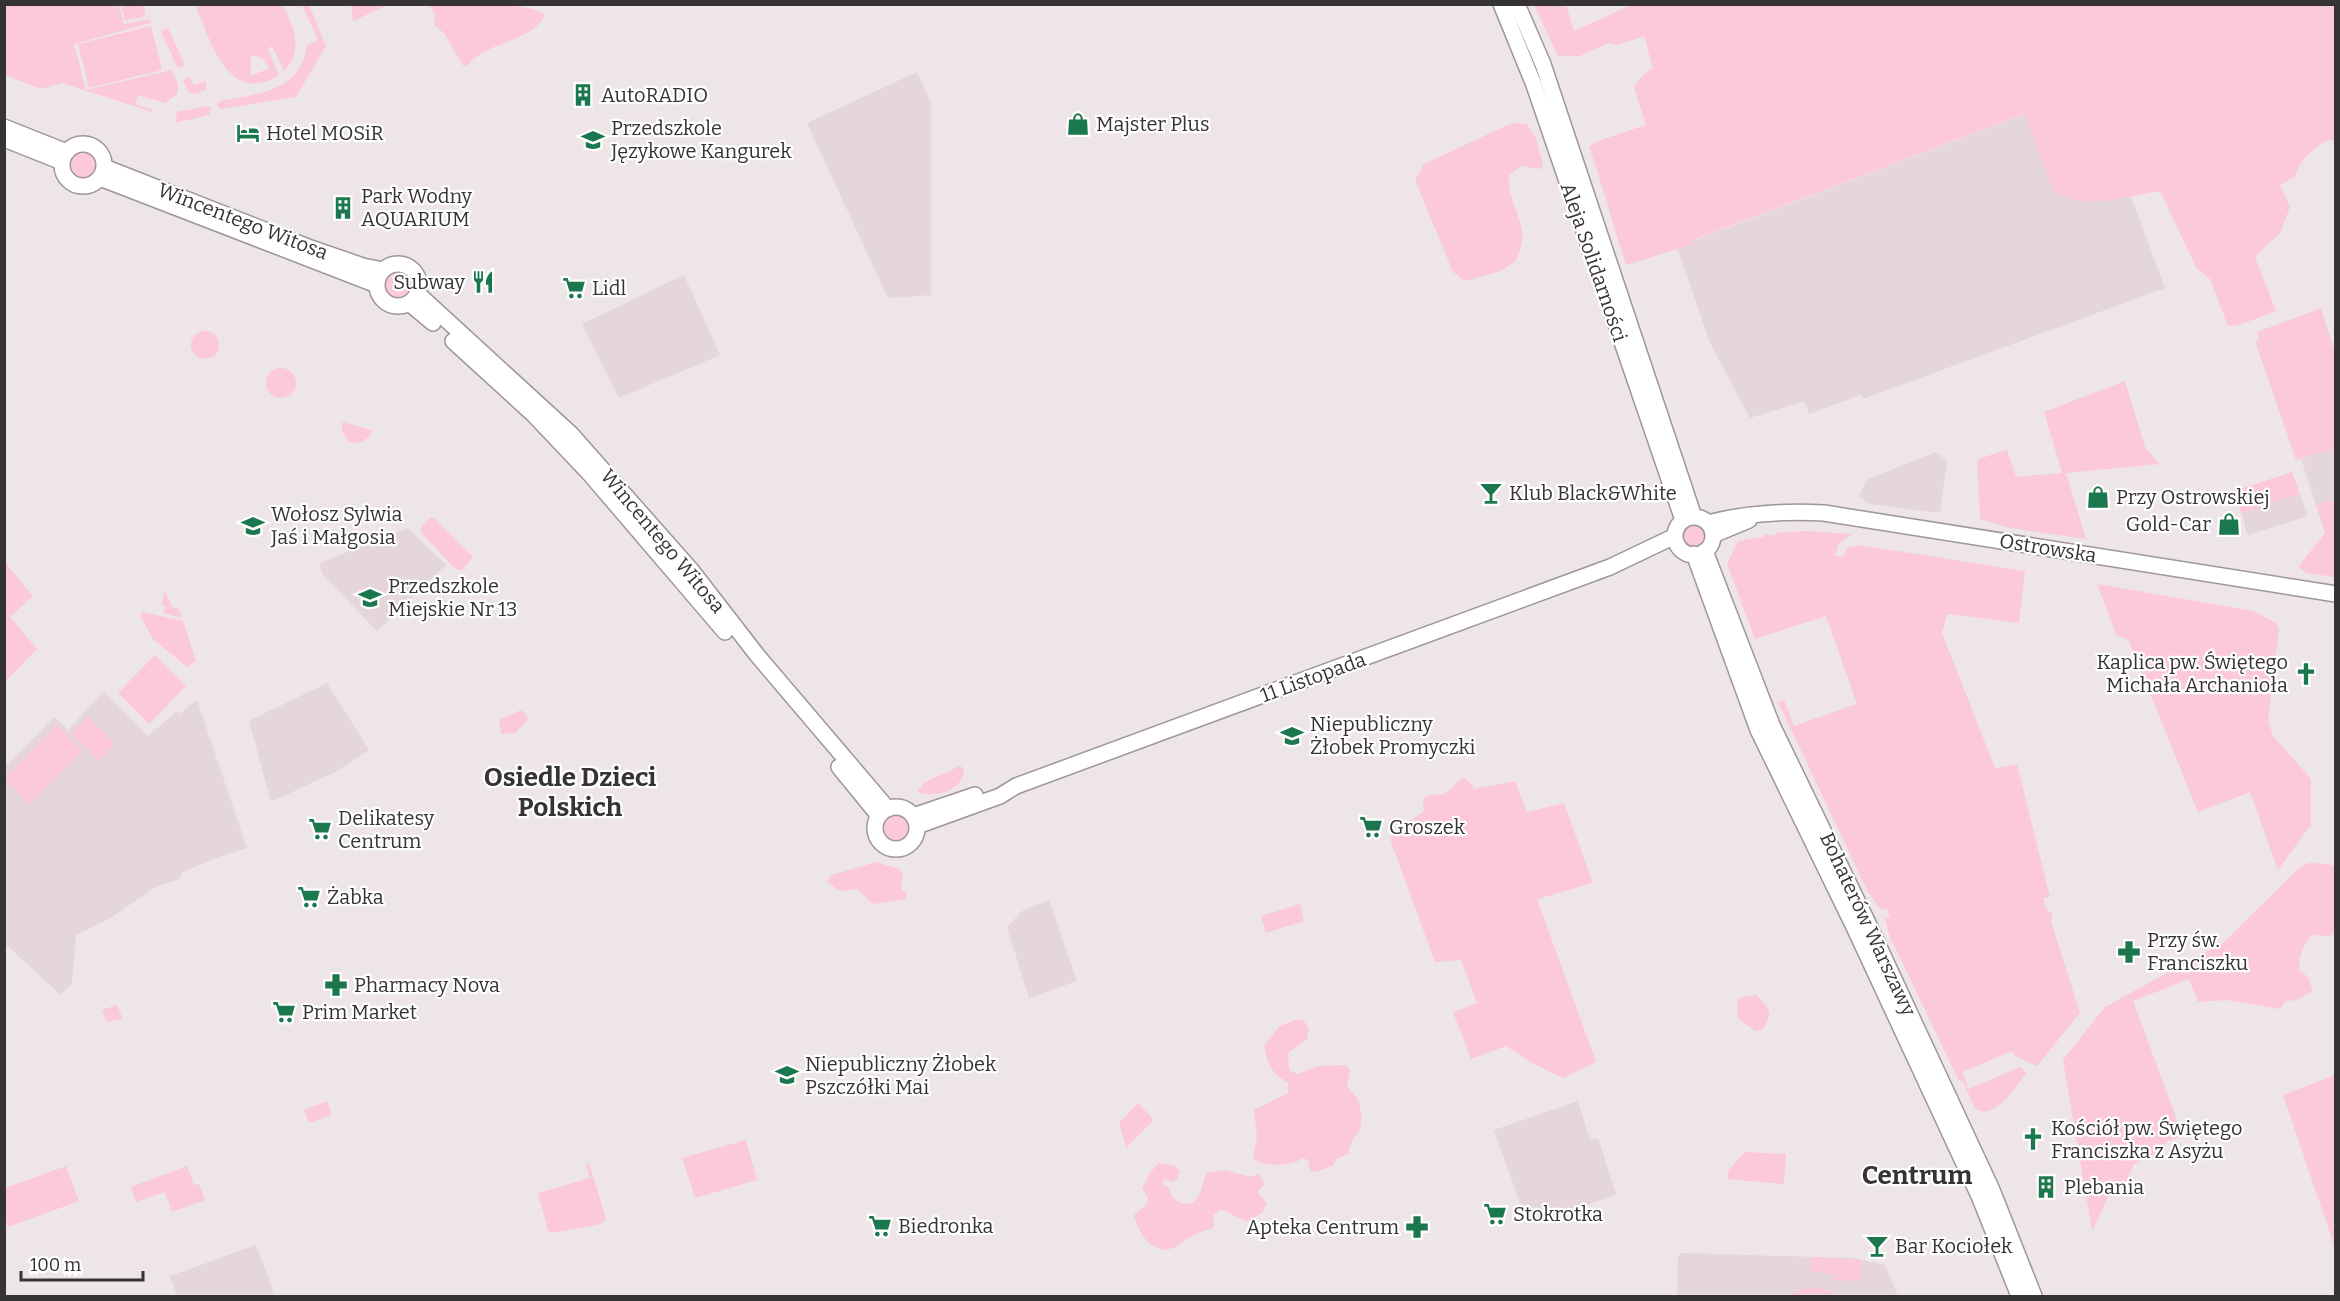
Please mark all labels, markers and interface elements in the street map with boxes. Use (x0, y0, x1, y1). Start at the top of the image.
building icon: AutoRADIO (570, 82, 596, 108)
place label: AutoRADIO (601, 83, 708, 107)
shop icon: Majster Plus (1065, 111, 1091, 137)
place label: Majster Plus (1096, 112, 1210, 137)
place label: Przedszkole Językowe Kangurek (610, 116, 792, 163)
hotel icon: Hotel MOSiR (235, 120, 261, 146)
place label: Hotel MOSiR (266, 121, 384, 145)
school or university icon: Przedszkole Językowe Kangurek (580, 127, 606, 153)
street label: Wincentego Witosa (154, 177, 332, 265)
street label: Aleja Solidarności (1555, 179, 1632, 345)
place label: Park Wodny AQUARIUM (361, 184, 473, 231)
building icon: Park Wodny AQUARIUM (330, 195, 356, 221)
restaurant icon: Subway (470, 269, 496, 295)
place label: Subway (393, 270, 465, 294)
supermarket icon: Lidl (561, 275, 587, 301)
place label: Lidl (592, 276, 627, 300)
street label: Wincentego Witosa (596, 464, 730, 618)
bar icon: Klub Black&White (1478, 480, 1504, 506)
place label: Klub Black&White (1509, 481, 1677, 505)
shop icon: Przy Ostrowskiej (2085, 484, 2111, 510)
place label: Przy Ostrowskiej (2116, 485, 2270, 510)
place label: Wołosz Sylwia Jaś i Małgosia (270, 502, 403, 549)
shop icon: Gold-Car (2216, 511, 2242, 537)
place label: Gold-Car (2126, 512, 2211, 536)
school or university icon: Wołosz Sylwia Jaś i Małgosia (240, 513, 266, 539)
street label: Ostrowska (1998, 528, 2098, 568)
place label: Przedszkole Miejskie Nr 13 (388, 574, 517, 622)
school or university icon: Przedszkole Miejskie Nr 13 (357, 585, 383, 611)
street label: 11 Listopada (1257, 647, 1369, 707)
place label: Kaplica pw. Świętego Michała Archanioła (2097, 650, 2288, 697)
church icon: Kaplica pw. Świętego Michała Archanioła (2293, 661, 2319, 687)
place label: Niepubliczny Żłobek Promyczki (1310, 712, 1475, 759)
school or university icon: Niepubliczny Żłobek Promyczki (1279, 723, 1305, 749)
district label: Osiedle Dzieci Polskich (484, 762, 656, 823)
place label: Delikatesy Centrum (338, 806, 435, 853)
supermarket icon: Groszek (1358, 814, 1384, 840)
place label: Groszek (1389, 815, 1466, 839)
supermarket icon: Delikatesy Centrum (307, 816, 333, 842)
street label: Bohaterów Warszawy (1815, 828, 1921, 1020)
supermarket icon: Żabka (296, 884, 322, 910)
place label: Żabka (327, 885, 384, 909)
place label: Przy św. Franciszku (2147, 928, 2248, 975)
pharmacy icon: Przy św. Franciszku (2116, 939, 2142, 965)
pharmacy icon: Pharmacy Nova (323, 972, 349, 998)
place label: Pharmacy Nova (354, 973, 500, 997)
supermarket icon: Prim Market (271, 999, 297, 1025)
place label: Prim Market (302, 1000, 417, 1024)
place label: Niepubliczny Żłobek Pszczółki Mai (805, 1052, 997, 1099)
school or university icon: Niepubliczny Żłobek Pszczółki Mai (774, 1062, 800, 1088)
place label: Kościół pw. Świętego Franciszka z Asyżu (2051, 1116, 2242, 1163)
church icon: Kościół pw. Świętego Franciszka z Asyżu (2020, 1126, 2046, 1152)
district label: Centrum (1862, 1160, 1972, 1191)
building icon: Plebania (2033, 1174, 2059, 1200)
place label: Plebania (2064, 1175, 2144, 1199)
supermarket icon: Stokrotka (1482, 1201, 1508, 1227)
place label: Stokrotka (1513, 1202, 1603, 1226)
supermarket icon: Biedronka (867, 1213, 893, 1239)
place label: Biedronka (898, 1214, 994, 1238)
pharmacy icon: Apteka Centrum (1404, 1214, 1430, 1240)
place label: Apteka Centrum (1246, 1215, 1399, 1239)
bar icon: Bar Kociołek (1864, 1233, 1890, 1259)
place label: Bar Kociołek (1895, 1234, 2013, 1258)
scale bar (21, 1244, 142, 1282)
text: 100 m (30, 1254, 81, 1276)

